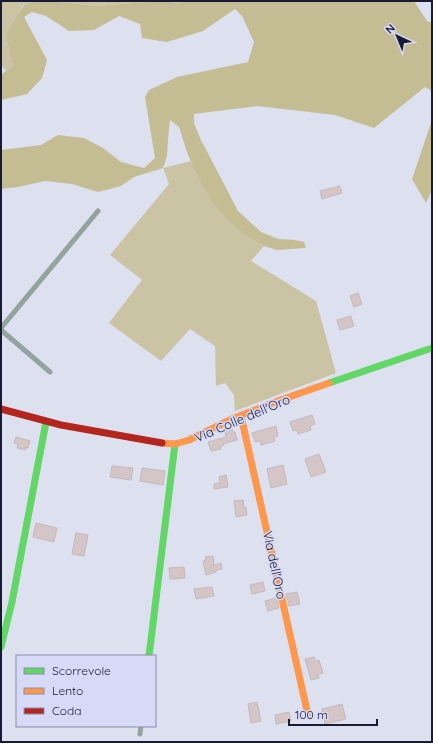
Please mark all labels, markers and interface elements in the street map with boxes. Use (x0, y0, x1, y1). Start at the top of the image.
north arrow (377, 16, 417, 56)
text: N (382, 21, 398, 37)
street label: Via Colle dell'Oro (192, 391, 292, 445)
street label: Via dell'Oro (260, 530, 290, 601)
legend (16, 655, 156, 727)
text: Scorrevole (52, 663, 111, 678)
text: Lento (52, 683, 83, 698)
scale bar (289, 701, 377, 727)
text: Coda (52, 703, 82, 718)
text: 100 m (295, 707, 328, 722)

